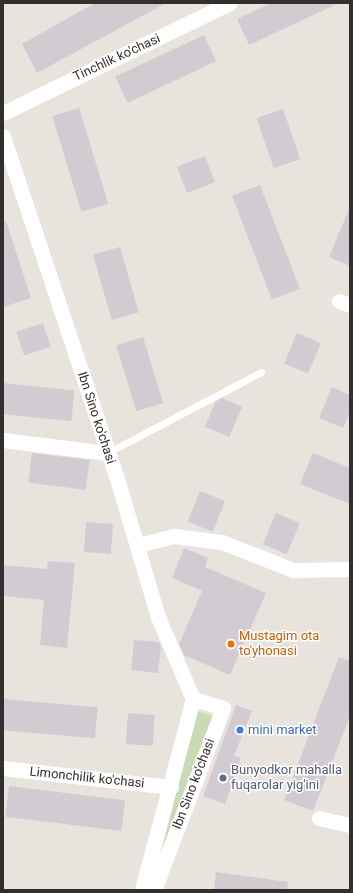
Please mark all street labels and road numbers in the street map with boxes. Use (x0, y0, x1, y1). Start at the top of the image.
street label: Tinchlik ko'chasi (71, 31, 163, 85)
street label: Ibn Sino ko'chasi (74, 370, 118, 466)
street label: Ibn Sino ko'chasi (170, 736, 218, 832)
street label: Limonchilik ko'chasi (29, 764, 145, 792)

